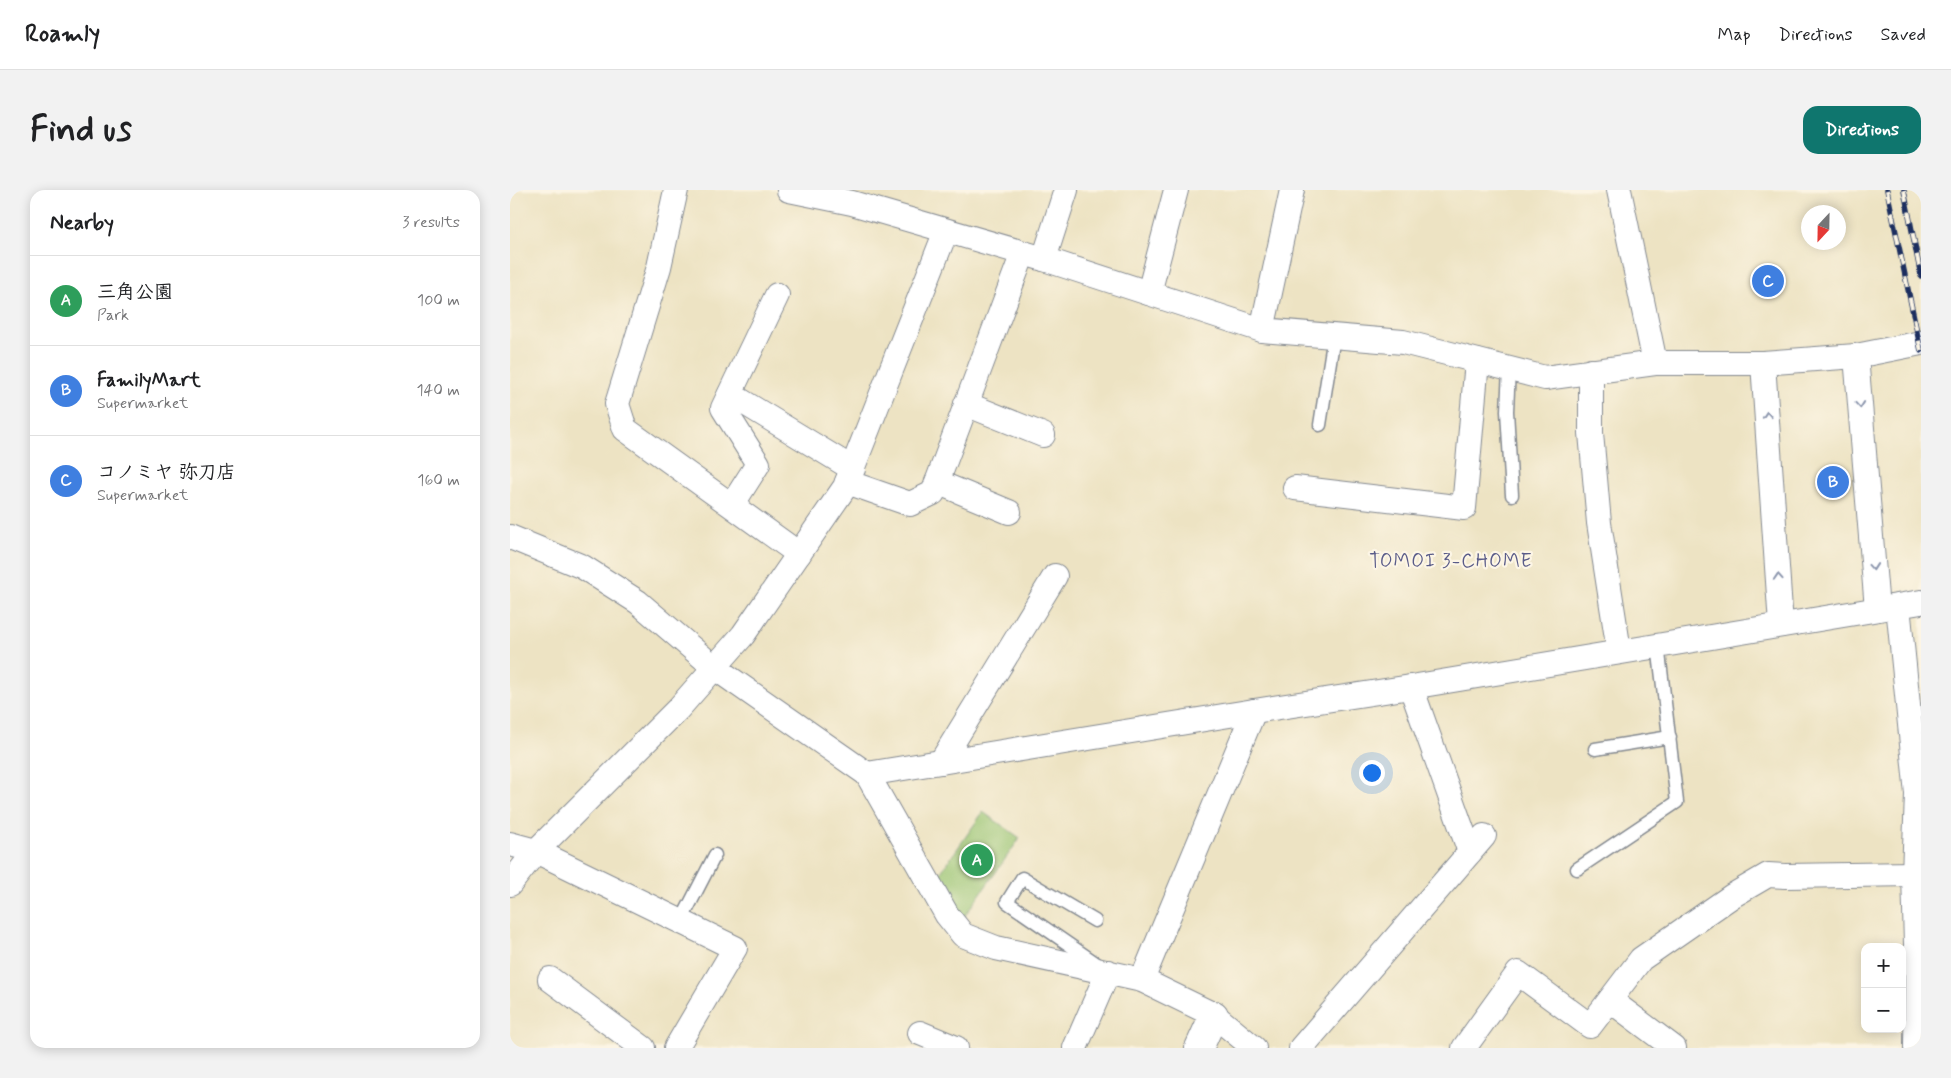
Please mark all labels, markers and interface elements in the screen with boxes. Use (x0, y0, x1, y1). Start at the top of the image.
text: Roamly (25, 19, 100, 50)
text: Map (1718, 23, 1751, 47)
text: Directions (1779, 23, 1853, 47)
text: Saved (1881, 23, 1926, 47)
button: Directions (1803, 106, 1921, 154)
text: Find us (30, 107, 132, 153)
north arrow (1801, 205, 1846, 250)
text: Nearby (50, 209, 114, 237)
text: 3 results (402, 212, 460, 233)
pin: C (1752, 262, 1784, 300)
text: 三角公園 (97, 280, 173, 305)
text: A (61, 290, 71, 311)
text: 100 m (417, 290, 460, 311)
text: Park (97, 305, 129, 326)
text: FamilyMart (97, 368, 201, 393)
text: B (61, 380, 71, 401)
text: 140 m (416, 380, 460, 401)
text: Supermarket (97, 393, 188, 414)
one-way arrow (1854, 401, 1865, 409)
one-way arrow (1761, 410, 1772, 418)
text: コノミヤ 弥刀店 (97, 460, 236, 485)
pin: B (1817, 463, 1849, 501)
text: C (60, 470, 72, 491)
text: 160 m (417, 470, 460, 491)
text: Supermarket (97, 485, 188, 506)
district label: TOMOI 3-CHOME (1369, 549, 1533, 574)
one-way arrow (1868, 563, 1879, 571)
one-way arrow (1772, 573, 1783, 581)
your location (1359, 760, 1385, 786)
pin: A (961, 841, 993, 879)
map controls (1861, 943, 1906, 1033)
button: + (1861, 943, 1906, 988)
button: − (1861, 988, 1906, 1033)

